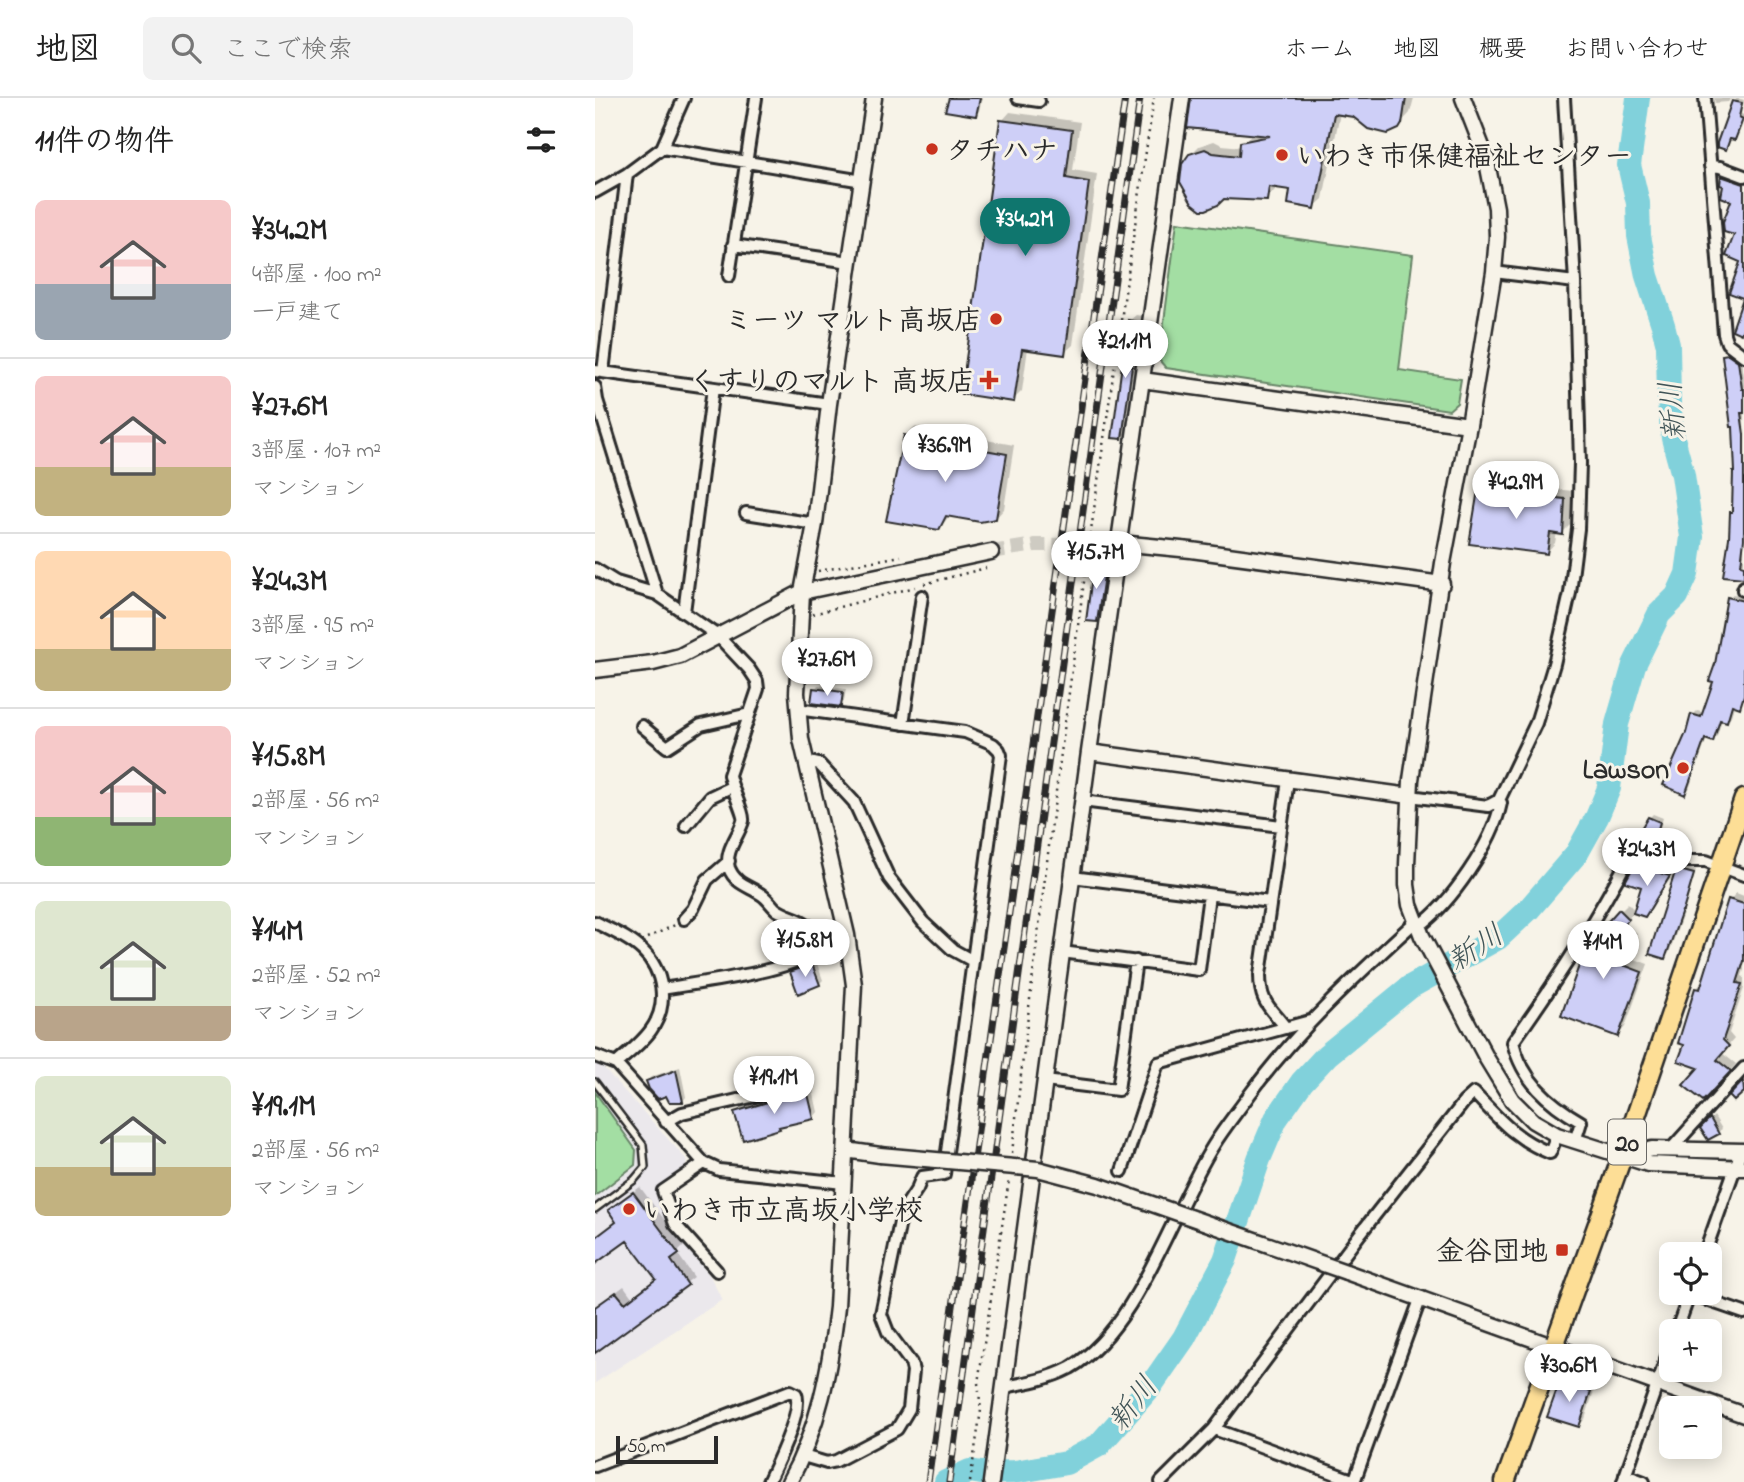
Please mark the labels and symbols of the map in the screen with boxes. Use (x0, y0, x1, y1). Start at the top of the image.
place label: タチハナ (946, 132, 1058, 173)
place label: いわき市保健福祉センター (1296, 138, 1632, 179)
marker: タチハナ (924, 141, 940, 157)
marker: いわき市保健福祉センター (1274, 147, 1290, 163)
pin: ¥34.2M (968, 198, 1082, 258)
place label: ミーツ マルト高坂店 (724, 302, 982, 343)
marker: ミーツ マルト高坂店 (988, 311, 1004, 327)
pin: ¥21.1M (1068, 320, 1182, 380)
place label: くすりのマルト 高坂店 (689, 363, 975, 404)
marker: くすりのマルト 高坂店 (981, 372, 997, 388)
water label: 新川 (1650, 379, 1700, 443)
pin: ¥36.9M (888, 424, 1002, 484)
pin: ¥42.9M (1459, 462, 1573, 521)
pin: ¥15.7M (1039, 532, 1153, 591)
pin: ¥27.6M (770, 638, 884, 698)
place label: Lawson (1583, 751, 1669, 792)
marker: Lawson (1675, 760, 1691, 776)
pin: ¥24.3M (1590, 828, 1704, 888)
water label: 新川 (1439, 915, 1514, 984)
pin: ¥15.8M (748, 920, 862, 979)
pin: ¥14M (1562, 922, 1644, 981)
pin: ¥19.1M (717, 1056, 831, 1116)
road number: 20 (1608, 1119, 1646, 1164)
place label: いわき市立高坂小学校 (643, 1192, 923, 1233)
marker: いわき市立高坂小学校 (621, 1201, 637, 1217)
place label: 金谷団地 (1436, 1233, 1548, 1274)
marker: 金谷団地 (1554, 1242, 1570, 1258)
pin: ¥30.6M (1512, 1344, 1626, 1404)
water label: 新川 (1099, 1368, 1170, 1442)
scale bar (616, 1433, 717, 1465)

